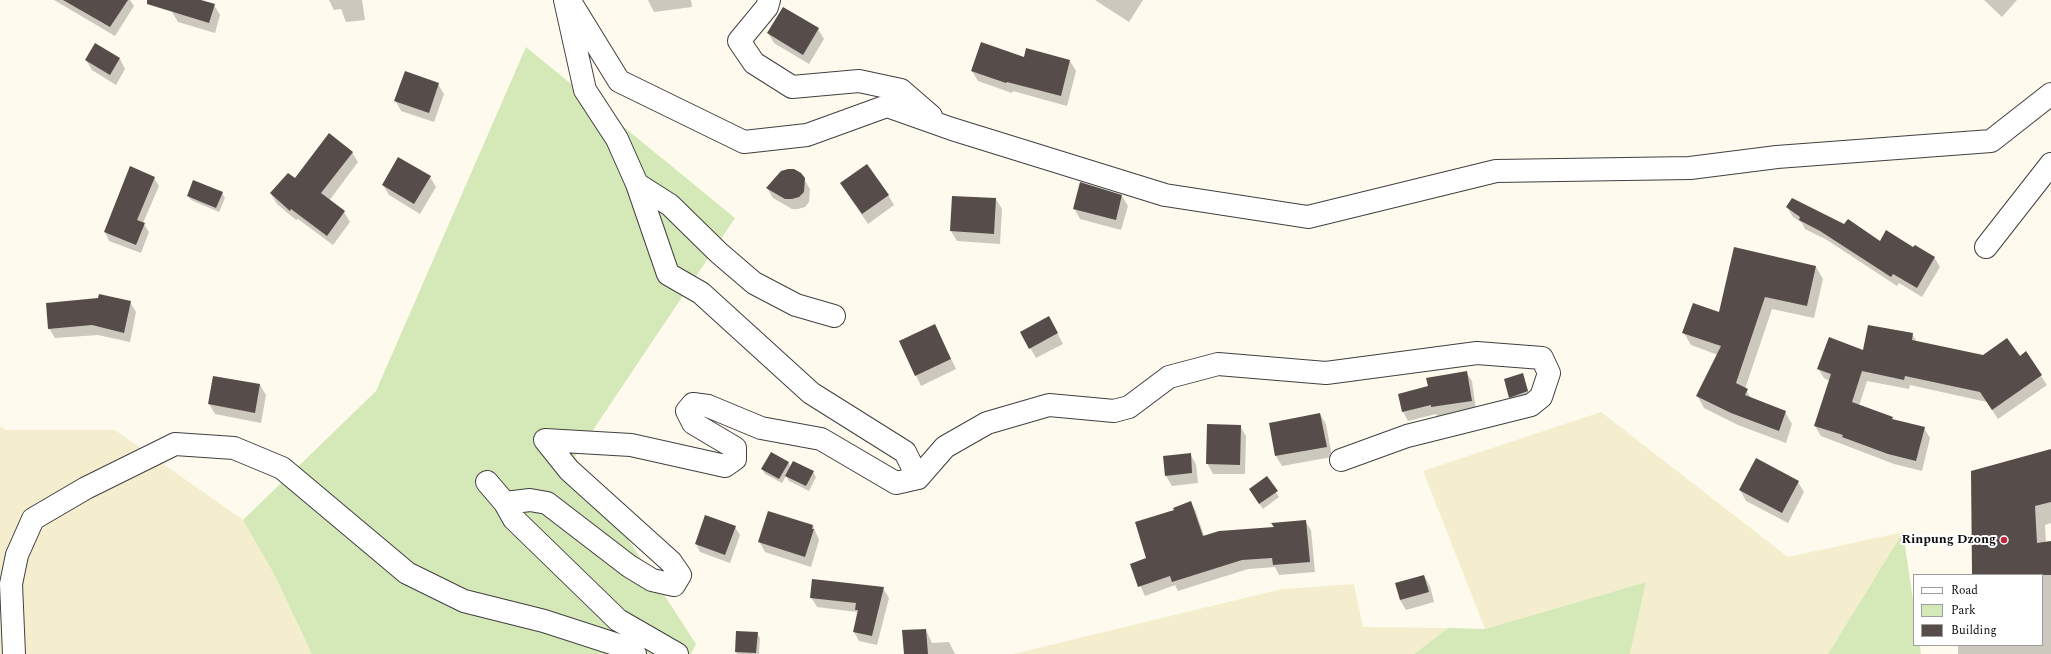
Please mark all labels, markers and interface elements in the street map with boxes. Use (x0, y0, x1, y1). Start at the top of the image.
place label: Rinpung Dzong (1902, 532, 1996, 548)
marker: Rinpung Dzong (1999, 535, 2009, 545)
legend (1913, 574, 2043, 646)
text: Road (1951, 581, 1978, 600)
text: Park (1951, 601, 1976, 620)
text: Building (1951, 621, 1997, 640)

